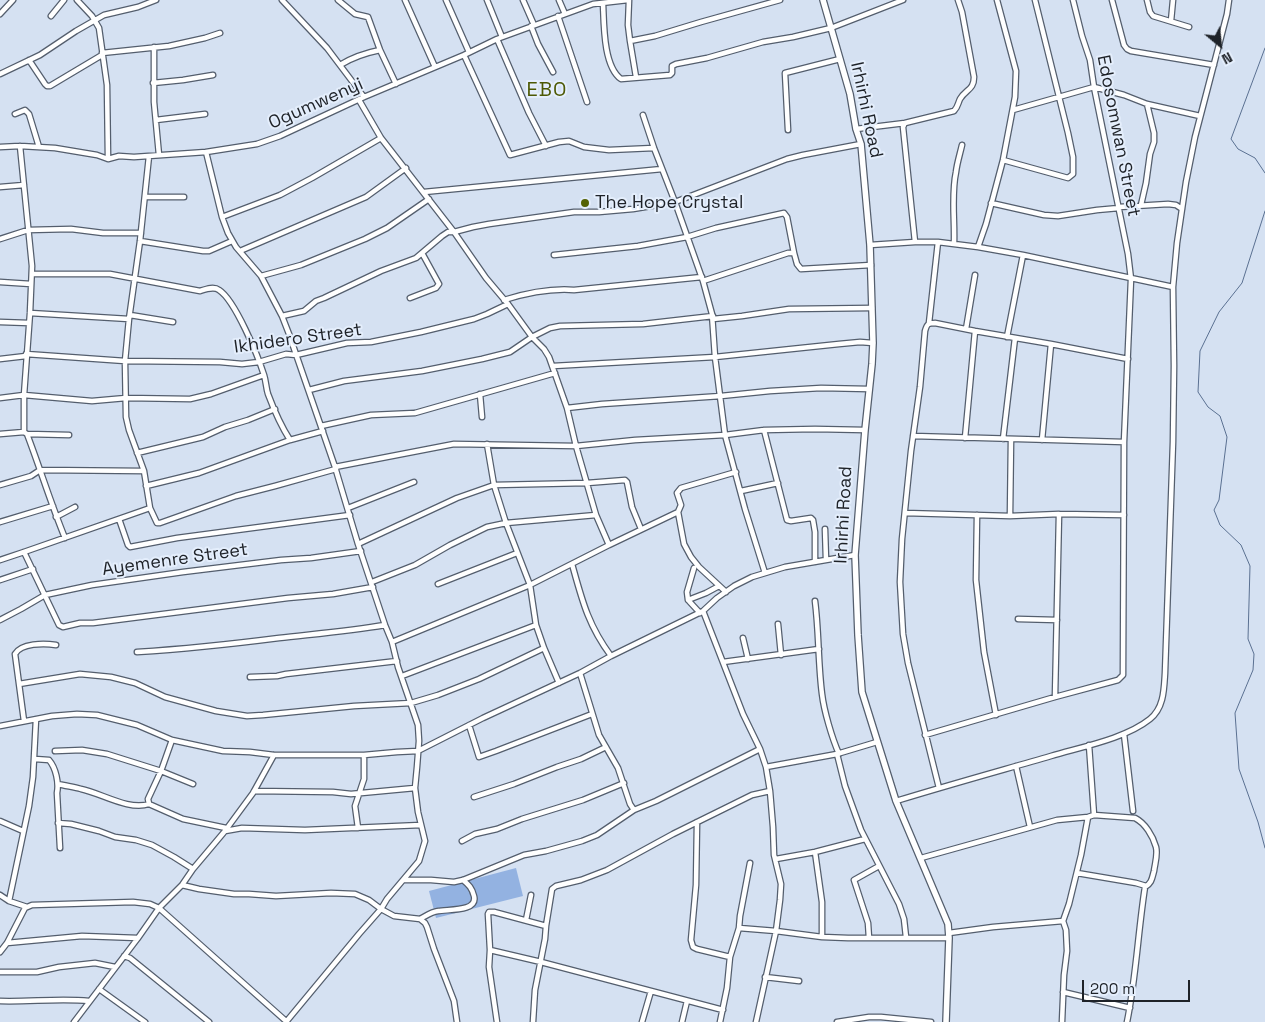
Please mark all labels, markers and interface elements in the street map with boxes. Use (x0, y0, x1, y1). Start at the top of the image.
north arrow (1195, 20, 1245, 70)
text: N (1219, 48, 1235, 68)
street label: Edosomwan Street (1092, 53, 1144, 219)
street label: Irhirhi Road (845, 60, 887, 160)
street label: Ogumwenyi (265, 74, 367, 134)
district label: EBO (526, 79, 568, 103)
place label: The Hope Crystal (595, 192, 743, 214)
marker: The Hope Crystal (579, 197, 591, 209)
street label: Ikhidero Street (233, 319, 363, 359)
street label: Irhirhi Road (831, 466, 857, 564)
street label: Ayemenre Street (101, 539, 249, 581)
scale bar (1085, 970, 1192, 1002)
text: 200 m (1090, 979, 1135, 998)

